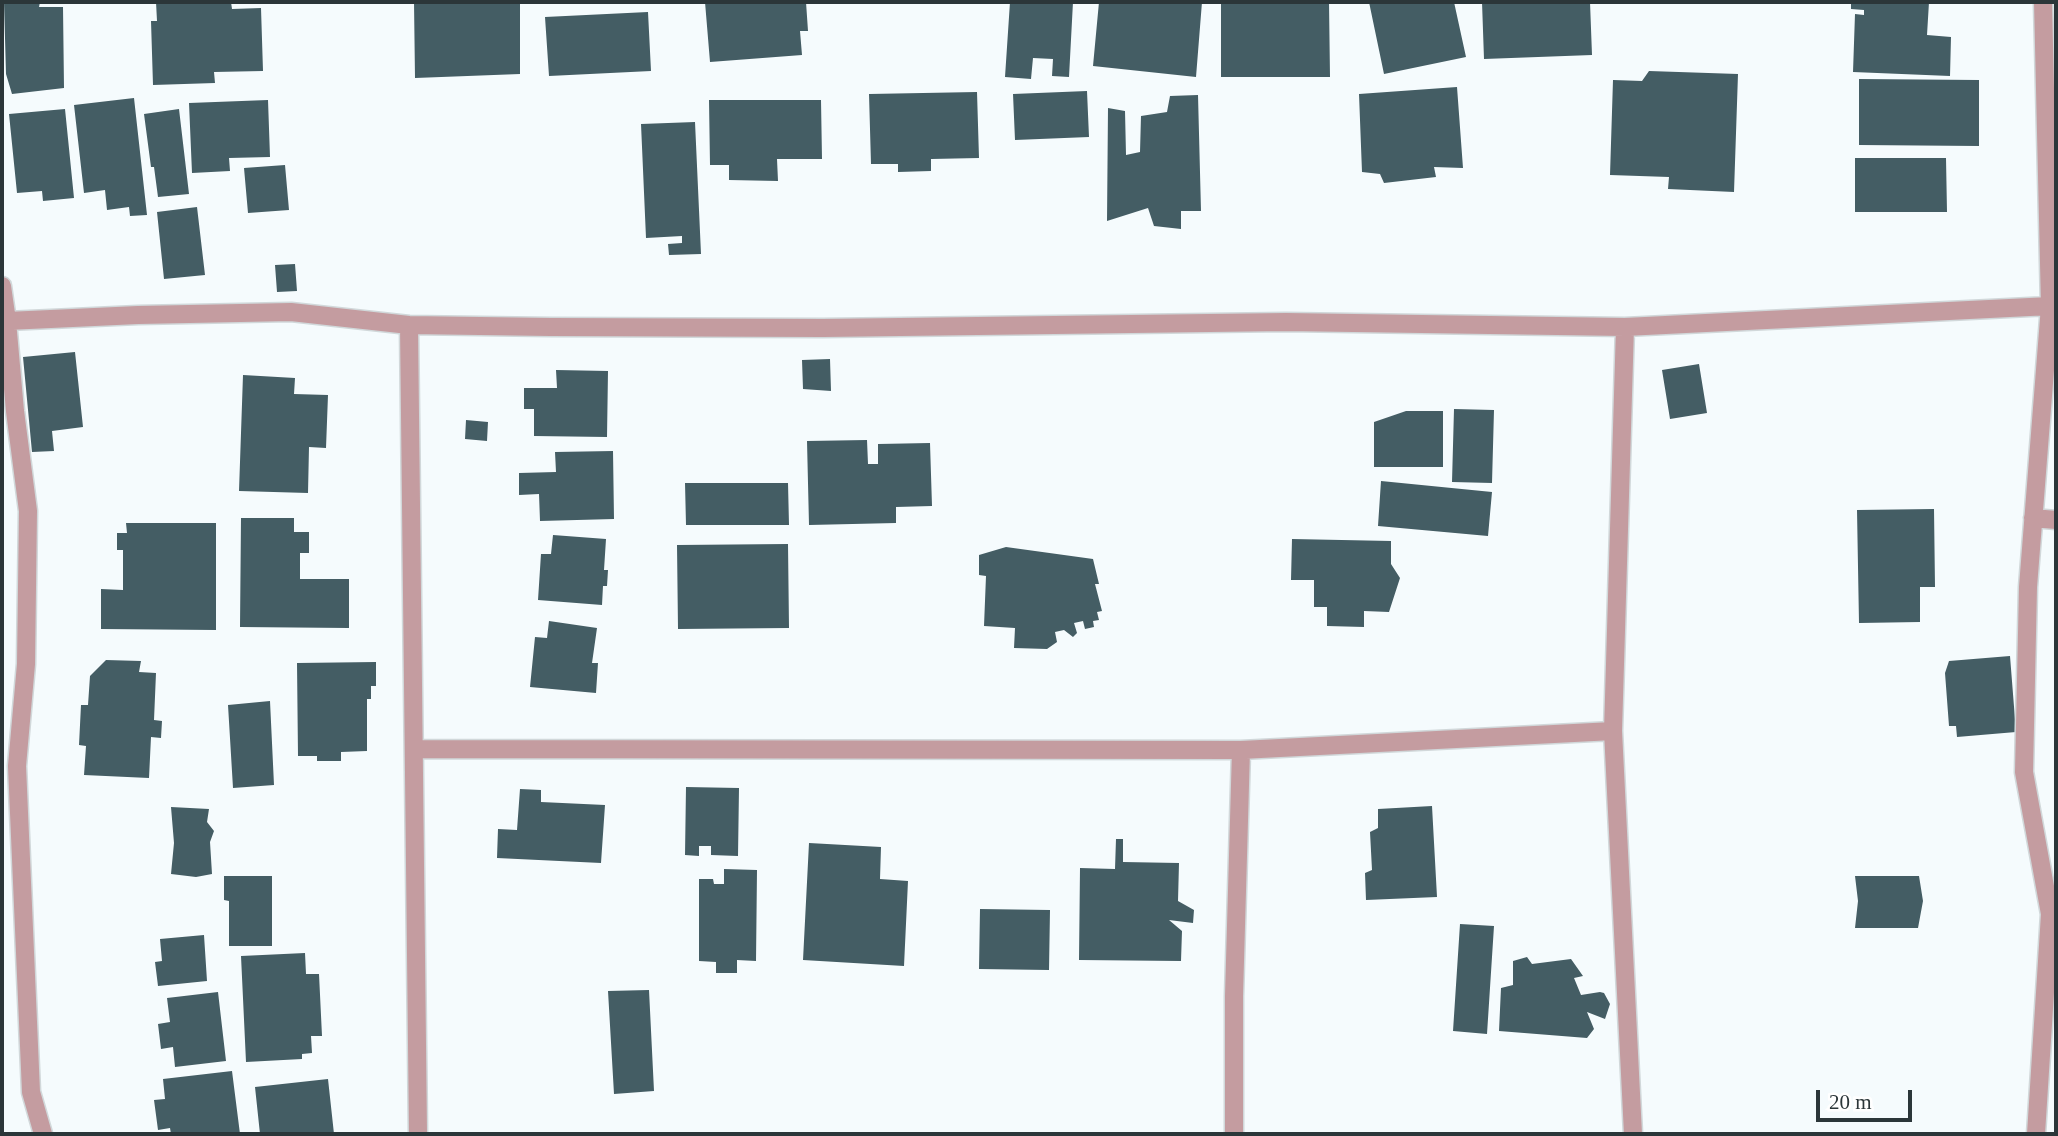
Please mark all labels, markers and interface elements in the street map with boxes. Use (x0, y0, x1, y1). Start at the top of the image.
scale bar (1820, 1076, 1916, 1120)
text: 20 m (1829, 1090, 1872, 1114)

